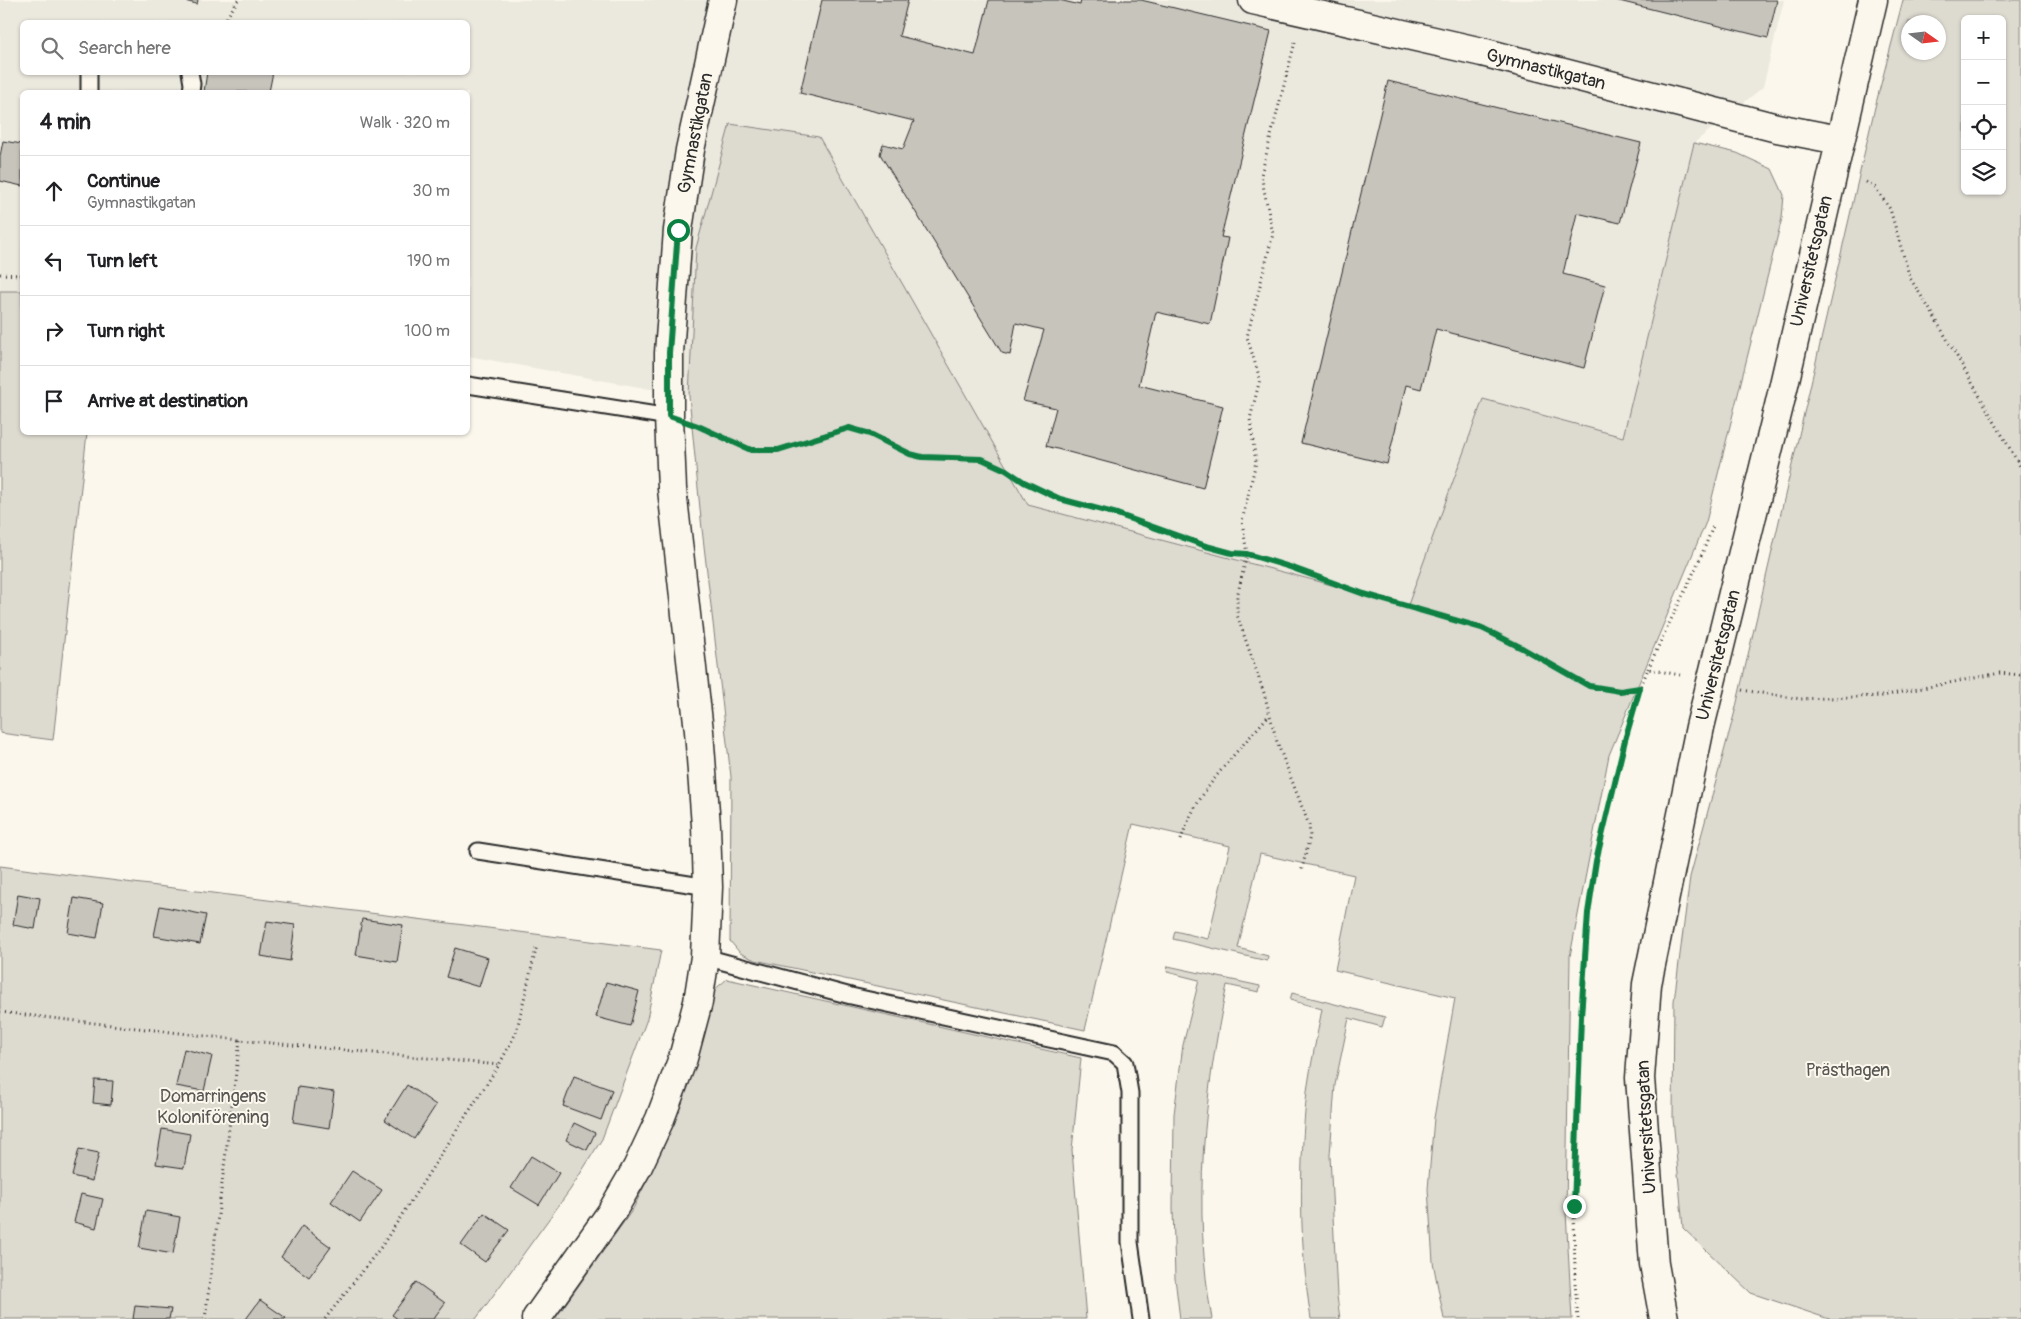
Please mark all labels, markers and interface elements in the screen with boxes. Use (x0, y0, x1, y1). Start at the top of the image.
north arrow (1901, 15, 1946, 60)
map controls (1961, 15, 2006, 195)
button: + (1961, 15, 2006, 60)
search box (20, 20, 470, 75)
icon: search (38, 34, 66, 62)
text: Search here (78, 36, 171, 60)
street label: Gymnastikgatan (1484, 44, 1608, 95)
button: − (1961, 60, 2006, 105)
street label: Gymnastikgatan (673, 71, 718, 195)
button: locate (1961, 105, 2006, 150)
text: 4 min (40, 109, 91, 136)
text: Walk · 320 m (360, 113, 450, 133)
button: layers (1961, 150, 2006, 195)
text: Continue (87, 169, 160, 193)
icon: ahead (40, 177, 68, 205)
text: 30 m (412, 181, 450, 201)
text: Gymnastikgatan (87, 193, 196, 213)
street label: Universitetsgatan (1785, 193, 1838, 329)
route start (667, 219, 690, 242)
icon: left (40, 247, 68, 275)
text: Turn left (87, 249, 157, 273)
text: 190 m (407, 251, 450, 271)
icon: right (40, 317, 68, 345)
text: Turn right (87, 319, 165, 343)
text: 100 m (404, 321, 450, 341)
icon: arrive (40, 387, 68, 415)
text: Arrive at destination (87, 389, 248, 413)
street label: Universitetsgatan (1691, 587, 1746, 723)
street label: Universitetsgatan (1632, 1059, 1661, 1195)
park label: Prästhagen (1806, 1059, 1890, 1082)
park label: Domarringens Koloniförening (157, 1085, 269, 1129)
route end (1563, 1195, 1586, 1218)

